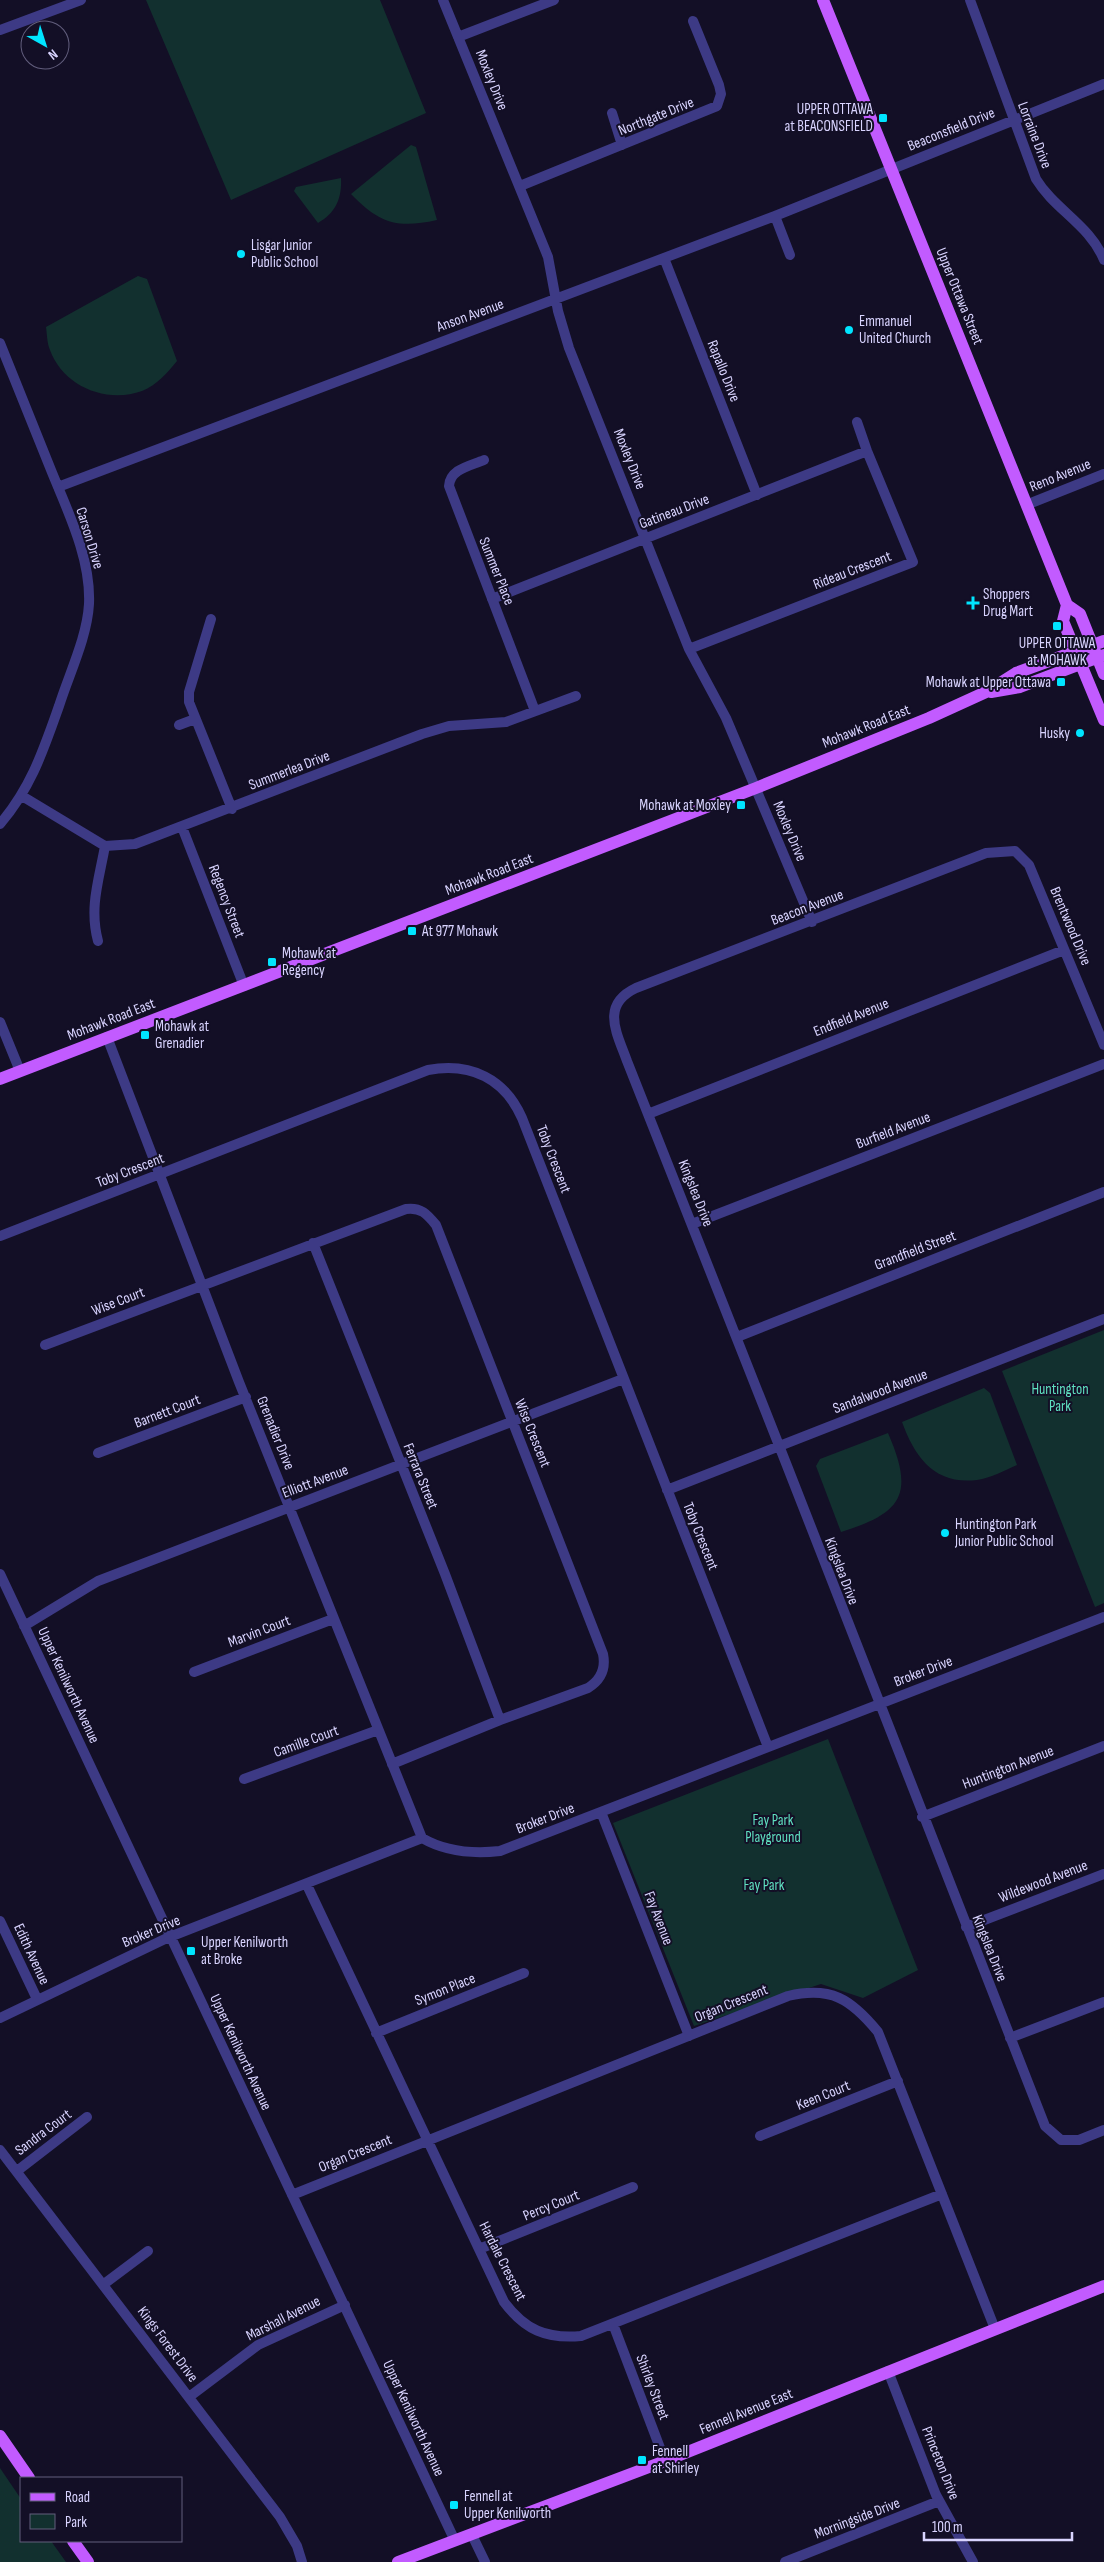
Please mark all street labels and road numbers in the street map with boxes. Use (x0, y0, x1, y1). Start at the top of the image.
street label: Moxley Drive (471, 47, 512, 113)
street label: Northgate Drive (616, 93, 697, 140)
street label: Lorraine Drive (1013, 99, 1056, 171)
street label: Beaconsfield Drive (905, 103, 998, 156)
street label: Upper Ottawa Street (931, 245, 988, 348)
street label: Anson Avenue (433, 295, 506, 337)
street label: Rapallo Drive (703, 338, 744, 405)
street label: Moxley Drive (609, 426, 650, 492)
street label: Reno Avenue (1027, 455, 1094, 496)
street label: Gatineau Drive (636, 489, 712, 534)
street label: Carson Drive (71, 505, 108, 571)
street label: Summer Place (474, 534, 519, 608)
street label: Rideau Crescent (810, 547, 894, 594)
street label: Mohawk Road East (820, 700, 913, 753)
street label: Summerlea Drive (246, 746, 332, 795)
street label: Moxley Drive (768, 798, 811, 864)
street label: Mohawk Road East (442, 849, 536, 900)
street label: Regency Street (204, 862, 249, 941)
street label: Brentwood Drive (1045, 884, 1096, 968)
street label: Beacon Avenue (768, 885, 846, 930)
street label: Mohawk Road East (64, 994, 158, 1045)
street label: Endfield Avenue (811, 994, 892, 1041)
street label: Burfield Avenue (853, 1108, 933, 1153)
street label: Toby Crescent (532, 1122, 575, 1196)
street label: Toby Crescent (93, 1149, 167, 1192)
street label: Kingslea Drive (674, 1157, 718, 1229)
street label: Grandfield Street (872, 1226, 959, 1275)
street label: Wise Court (89, 1283, 148, 1320)
street label: Sandalwood Avenue (830, 1365, 930, 1418)
street label: Barnett Court (131, 1390, 203, 1433)
street label: Grenadier Drive (252, 1394, 299, 1473)
street label: Wise Crescent (510, 1396, 555, 1471)
street label: Ferrara Street (399, 1440, 443, 1512)
street label: Elliott Avenue (279, 1460, 351, 1503)
street label: Toby Crescent (678, 1500, 723, 1573)
street label: Kingslea Drive (820, 1535, 863, 1608)
street label: Marvin Court (225, 1611, 293, 1652)
street label: Upper Kenilworth Avenue (33, 1624, 104, 1746)
street label: Broker Drive (891, 1652, 955, 1691)
street label: Camille Court (271, 1721, 342, 1762)
street label: Huntington Avenue (960, 1741, 1057, 1794)
street label: Broker Drive (513, 1799, 577, 1838)
street label: Wildewood Avenue (996, 1856, 1090, 1907)
street label: Fay Avenue (640, 1889, 677, 1948)
street label: Broker Drive (119, 1911, 183, 1952)
street label: Kingslea Drive (968, 1912, 1012, 1984)
street label: Edith Avenue (9, 1921, 54, 1988)
street label: Symon Place (412, 1969, 478, 2010)
street label: Organ Crescent (692, 1980, 771, 2027)
street label: Upper Kenilworth Avenue (205, 1991, 276, 2113)
street label: Keen Court (794, 2076, 853, 2115)
street label: Sandra Court (11, 2105, 76, 2160)
street label: Organ Crescent (316, 2130, 395, 2177)
street label: Percy Court (520, 2185, 583, 2225)
street label: Hardale Crescent (474, 2218, 531, 2304)
street label: Marshall Avenue (243, 2292, 324, 2345)
street label: Kings Forest Drive (133, 2303, 202, 2386)
street label: Shirley Street (631, 2352, 674, 2423)
street label: Upper Kenilworth Avenue (378, 2357, 449, 2479)
street label: Fennell Avenue East (697, 2384, 796, 2439)
street label: Princeton Drive (917, 2424, 964, 2503)
street label: Morningside Drive (812, 2493, 903, 2543)

